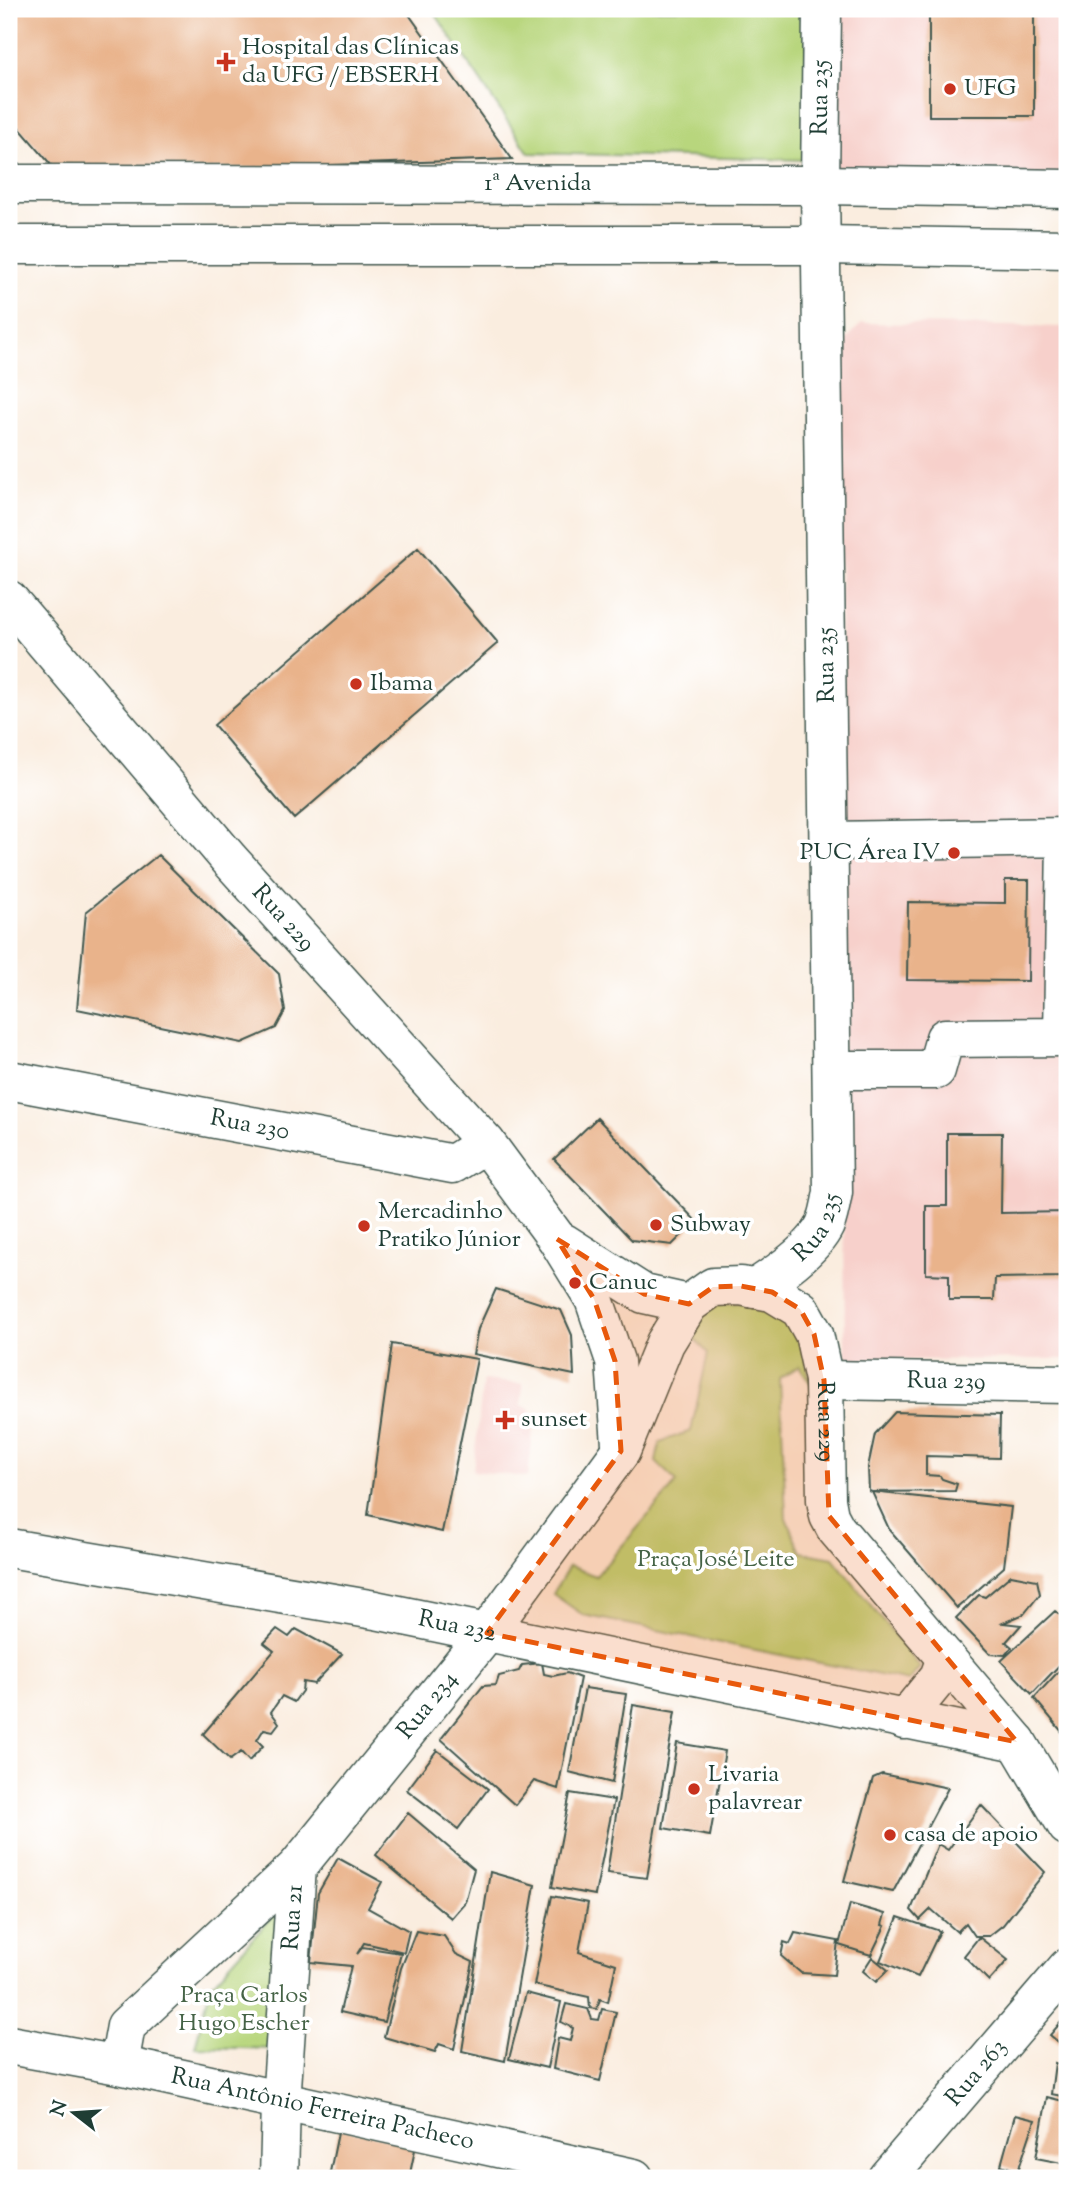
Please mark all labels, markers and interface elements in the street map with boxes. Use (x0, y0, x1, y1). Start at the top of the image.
place label: Hospital das Clínicas da UFG / EBSERH (242, 31, 459, 93)
marker: Hospital das Clínicas da UFG / EBSERH (216, 52, 236, 72)
street label: Rua 235 (804, 60, 838, 136)
place label: UFG (964, 72, 1017, 106)
marker: UFG (942, 81, 958, 97)
street label: 1ª Avenida (484, 167, 592, 201)
street label: Rua 235 (809, 627, 845, 703)
place label: Ibama (370, 667, 433, 701)
marker: Ibama (348, 676, 364, 692)
place label: PUC Área IV (800, 836, 940, 870)
marker: PUC Área IV (946, 845, 962, 861)
street label: Rua 229 (243, 877, 322, 960)
street label: Rua 230 (207, 1101, 292, 1150)
street label: Rua 235 (786, 1191, 849, 1270)
place label: Mercadinho Pratiko Júnior (378, 1195, 521, 1257)
place label: Subway (670, 1208, 751, 1242)
marker: Subway (648, 1217, 664, 1233)
marker: Mercadinho Pratiko Júnior (356, 1218, 372, 1234)
place label: Canuc (589, 1266, 658, 1300)
marker: Canuc (567, 1275, 583, 1291)
street label: Rua 239 (906, 1364, 986, 1400)
street label: Rua 229 (807, 1381, 842, 1462)
place label: sunset (521, 1403, 587, 1437)
marker: sunset (495, 1410, 515, 1430)
park label: Praça José Leite (637, 1543, 795, 1577)
street label: Rua 232 (415, 1602, 499, 1651)
street label: Rua 234 (390, 1664, 466, 1747)
place label: Livaria palavrear (708, 1758, 802, 1820)
marker: Livaria palavrear (686, 1781, 702, 1797)
place label: casa de apoio (904, 1818, 1038, 1852)
marker: casa de apoio (882, 1827, 898, 1843)
street label: Rua 21 (274, 1883, 313, 1952)
park label: Praça Carlos Hugo Escher (178, 1979, 310, 2041)
street label: Rua 263 (938, 2032, 1016, 2114)
street label: Rua Antônio Ferreira Pacheco (168, 2060, 477, 2159)
north arrow (38, 2078, 108, 2148)
text: N (45, 2098, 75, 2120)

